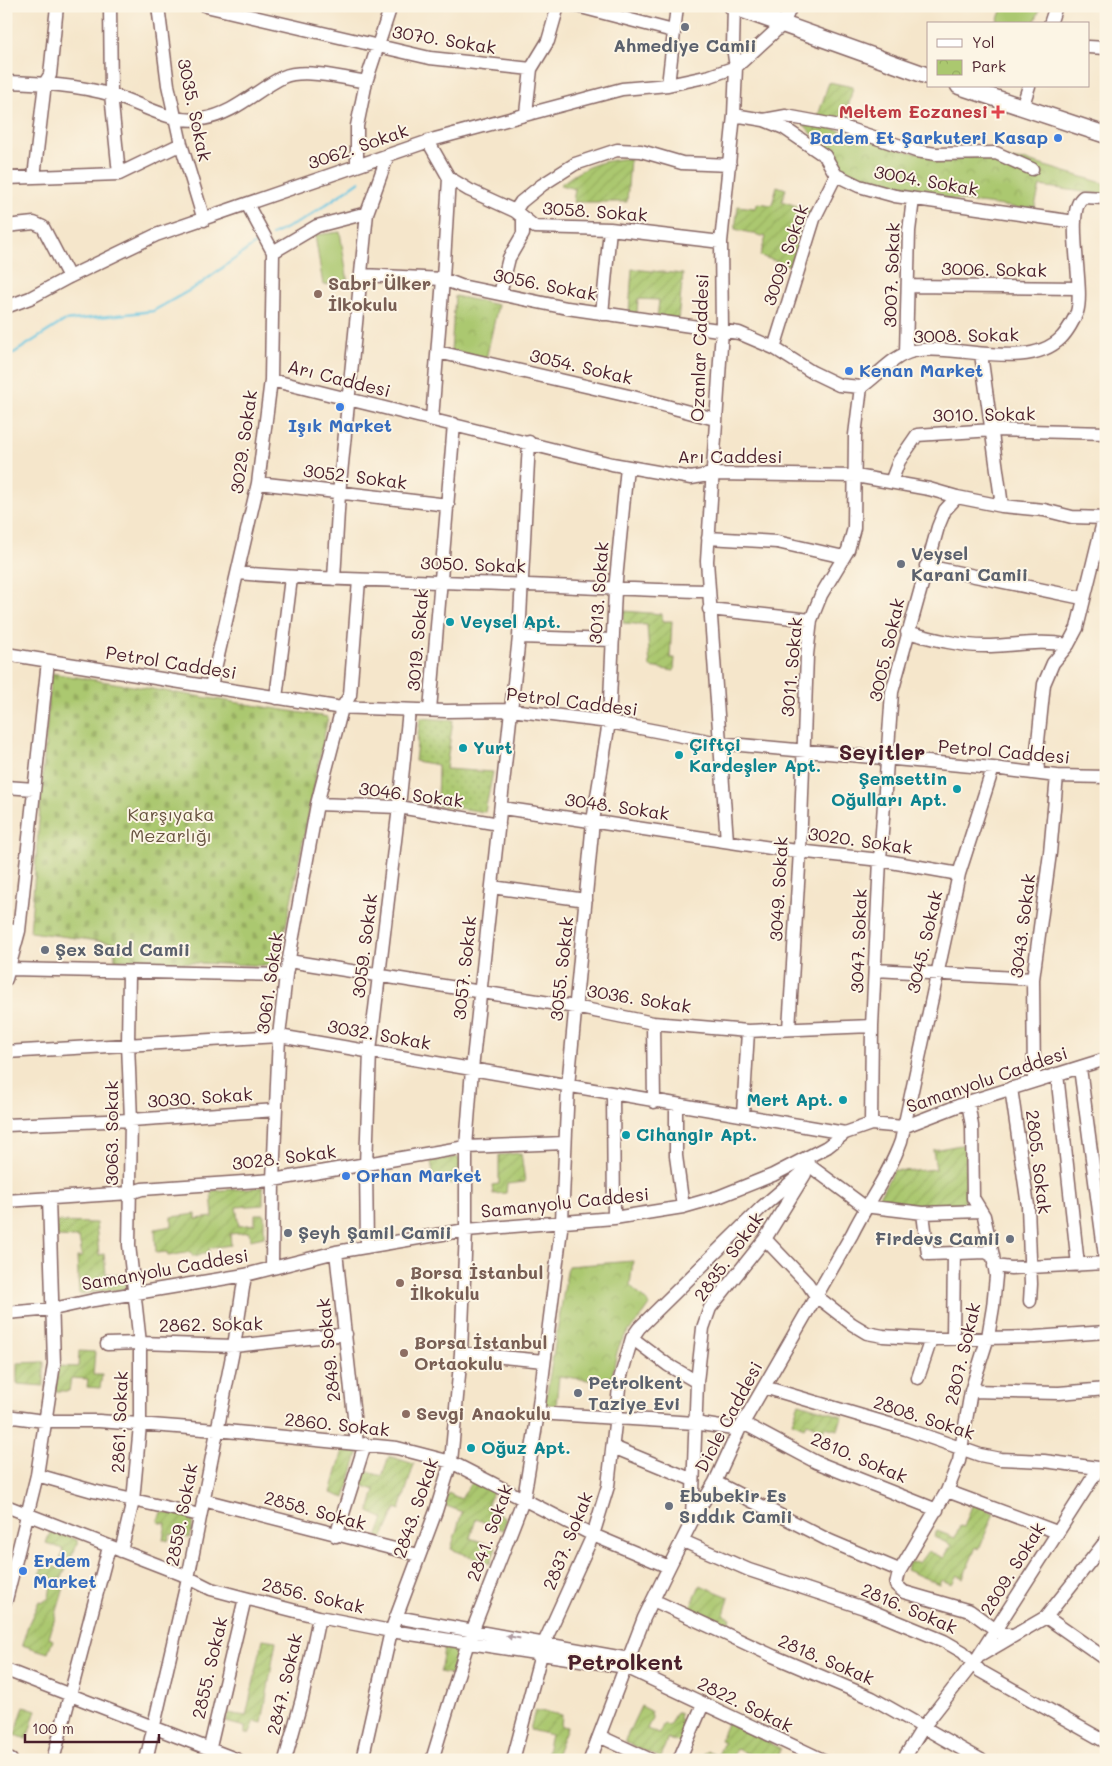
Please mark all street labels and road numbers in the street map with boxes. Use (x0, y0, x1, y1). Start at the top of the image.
street label: 3070. Sokak (390, 19, 498, 59)
street label: 3035. Sokak (172, 56, 218, 164)
street label: 3062. Sokak (304, 118, 411, 174)
street label: 3004. Sokak (872, 159, 980, 201)
street label: 3058. Sokak (542, 195, 648, 227)
street label: 3009. Sokak (757, 201, 814, 309)
street label: 3007. Sokak (877, 222, 905, 328)
street label: 3006. Sokak (941, 256, 1047, 282)
street label: 3056. Sokak (491, 262, 599, 306)
street label: Ozanlar Caddesi (684, 273, 714, 422)
street label: 3008. Sokak (913, 322, 1019, 348)
street label: 3054. Sokak (527, 343, 635, 390)
street label: Arı Caddesi (285, 354, 393, 402)
street label: 3029. Sokak (224, 388, 262, 495)
street label: 3010. Sokak (932, 401, 1036, 427)
street label: Arı Caddesi (677, 444, 783, 468)
street label: 3052. Sokak (302, 458, 408, 494)
street label: 3013. Sokak (582, 541, 614, 645)
street label: 3050. Sokak (420, 550, 526, 578)
street label: 3019. Sokak (401, 588, 433, 692)
street label: 3005. Sokak (862, 596, 910, 704)
street label: 3011. Sokak (775, 616, 807, 718)
street label: Petrol Caddesi (104, 640, 238, 684)
street label: Petrol Caddesi (505, 681, 639, 721)
street label: Petrol Caddesi (937, 733, 1071, 769)
street label: 3046. Sokak (357, 776, 465, 812)
street label: 3048. Sokak (563, 787, 671, 825)
street label: 3020. Sokak (806, 821, 914, 859)
street label: 3049. Sokak (763, 836, 793, 942)
street label: 3043. Sokak (1004, 872, 1040, 979)
street label: 3047. Sokak (844, 888, 872, 994)
street label: 3045. Sokak (901, 888, 948, 996)
street label: 3059. Sokak (346, 892, 382, 999)
street label: 3057. Sokak (447, 915, 481, 1021)
street label: 3055. Sokak (544, 915, 578, 1022)
street label: 3061. Sokak (250, 930, 288, 1035)
street label: 3036. Sokak (585, 978, 693, 1018)
street label: 3032. Sokak (326, 1013, 433, 1055)
street label: Samanyolu Caddesi (903, 1040, 1071, 1118)
street label: 3063. Sokak (99, 1080, 123, 1186)
street label: 3030. Sokak (146, 1081, 253, 1113)
street label: 2805. Sokak (1021, 1108, 1057, 1215)
street label: 3028. Sokak (230, 1139, 337, 1175)
street label: Samanyolu Caddesi (479, 1181, 650, 1223)
street label: 2835. Sokak (688, 1207, 769, 1306)
street label: Samanyolu Caddesi (79, 1242, 250, 1296)
street label: 2849. Sokak (311, 1297, 345, 1403)
street label: 2807. Sokak (939, 1300, 985, 1407)
street label: 2862. Sokak (159, 1311, 263, 1337)
street label: Dicle Caddesi (689, 1357, 767, 1476)
street label: 2861. Sokak (105, 1371, 133, 1473)
street label: 2808. Sokak (871, 1389, 978, 1445)
street label: 2860. Sokak (284, 1407, 391, 1441)
street label: 2810. Sokak (808, 1426, 911, 1488)
street label: 2843. Sokak (387, 1454, 443, 1561)
street label: 2859. Sokak (159, 1461, 203, 1568)
street label: 2841. Sokak (460, 1481, 518, 1585)
street label: 2858. Sokak (262, 1485, 369, 1535)
street label: 2837. Sokak (537, 1488, 598, 1593)
street label: 2809. Sokak (974, 1518, 1050, 1619)
street label: 2856. Sokak (260, 1572, 367, 1618)
street label: 2816. Sokak (858, 1577, 961, 1639)
street label: 2855. Sokak (186, 1614, 232, 1721)
street label: 2818. Sokak (775, 1628, 878, 1690)
street label: 2847. Sokak (261, 1631, 307, 1737)
street label: 2822. Sokak (694, 1671, 797, 1738)

